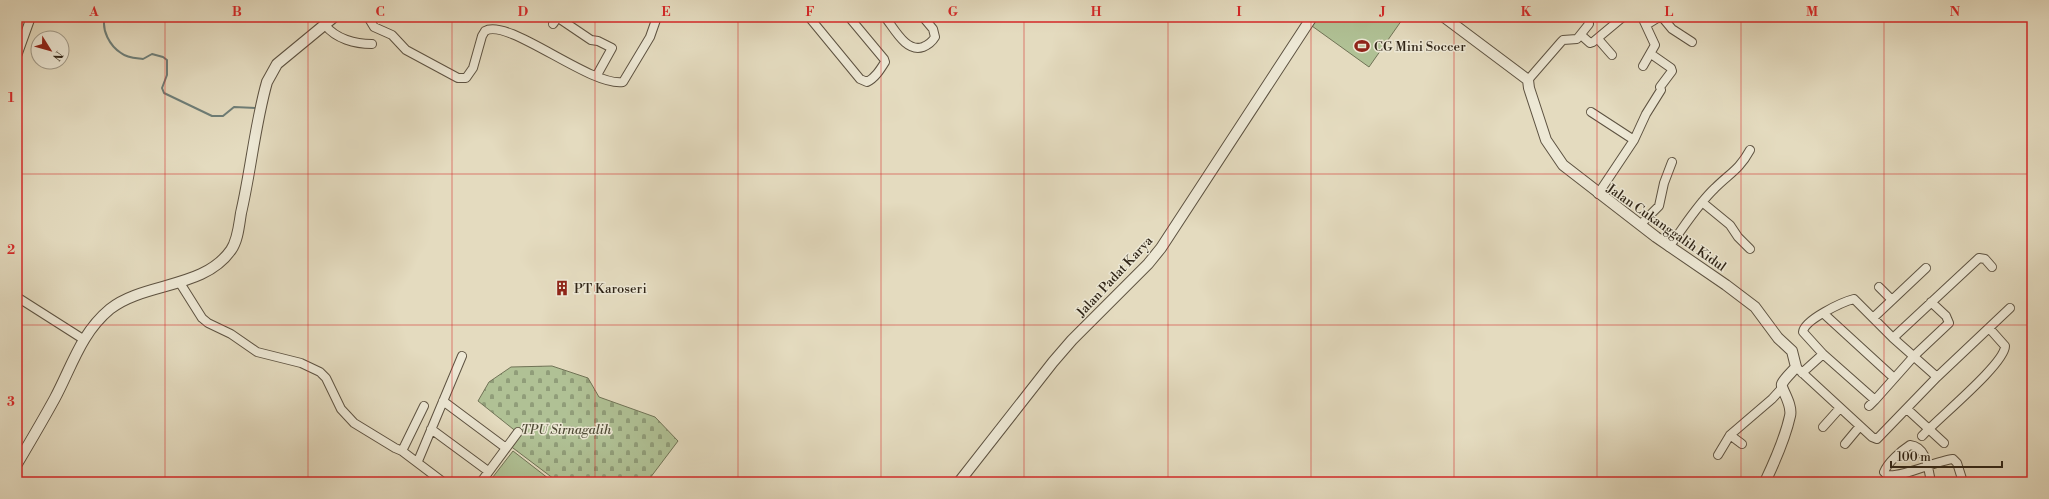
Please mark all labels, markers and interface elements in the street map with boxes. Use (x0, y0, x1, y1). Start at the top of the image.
text: A (88, 4, 99, 20)
text: B (232, 4, 242, 20)
text: C (375, 4, 385, 20)
text: D (518, 4, 528, 20)
text: E (661, 4, 671, 20)
text: F (805, 4, 815, 20)
text: G (948, 4, 959, 20)
text: H (1091, 4, 1102, 20)
text: I (1236, 4, 1242, 20)
text: J (1378, 4, 1386, 20)
text: K (1521, 4, 1532, 20)
text: L (1665, 4, 1674, 20)
text: M (1806, 4, 1818, 20)
text: N (1950, 4, 1961, 20)
north arrow (30, 30, 70, 70)
sports icon: CG Mini Soccer (1353, 37, 1371, 55)
place label: CG Mini Soccer (1374, 39, 1466, 55)
text: N (49, 48, 65, 63)
text: 1 (8, 90, 15, 106)
street label: Jalan Cukanggalih Kidul (1603, 180, 1729, 275)
street label: Jalan Padat Karya (1073, 233, 1156, 321)
text: 2 (7, 242, 15, 258)
building icon: PT Karoseri (553, 279, 571, 297)
place label: PT Karoseri (574, 281, 647, 297)
text: 3 (7, 394, 15, 410)
park label: TPU Sirnagalih (521, 422, 612, 438)
scale bar (1891, 443, 2002, 469)
text: 100 m (1897, 450, 1931, 465)

